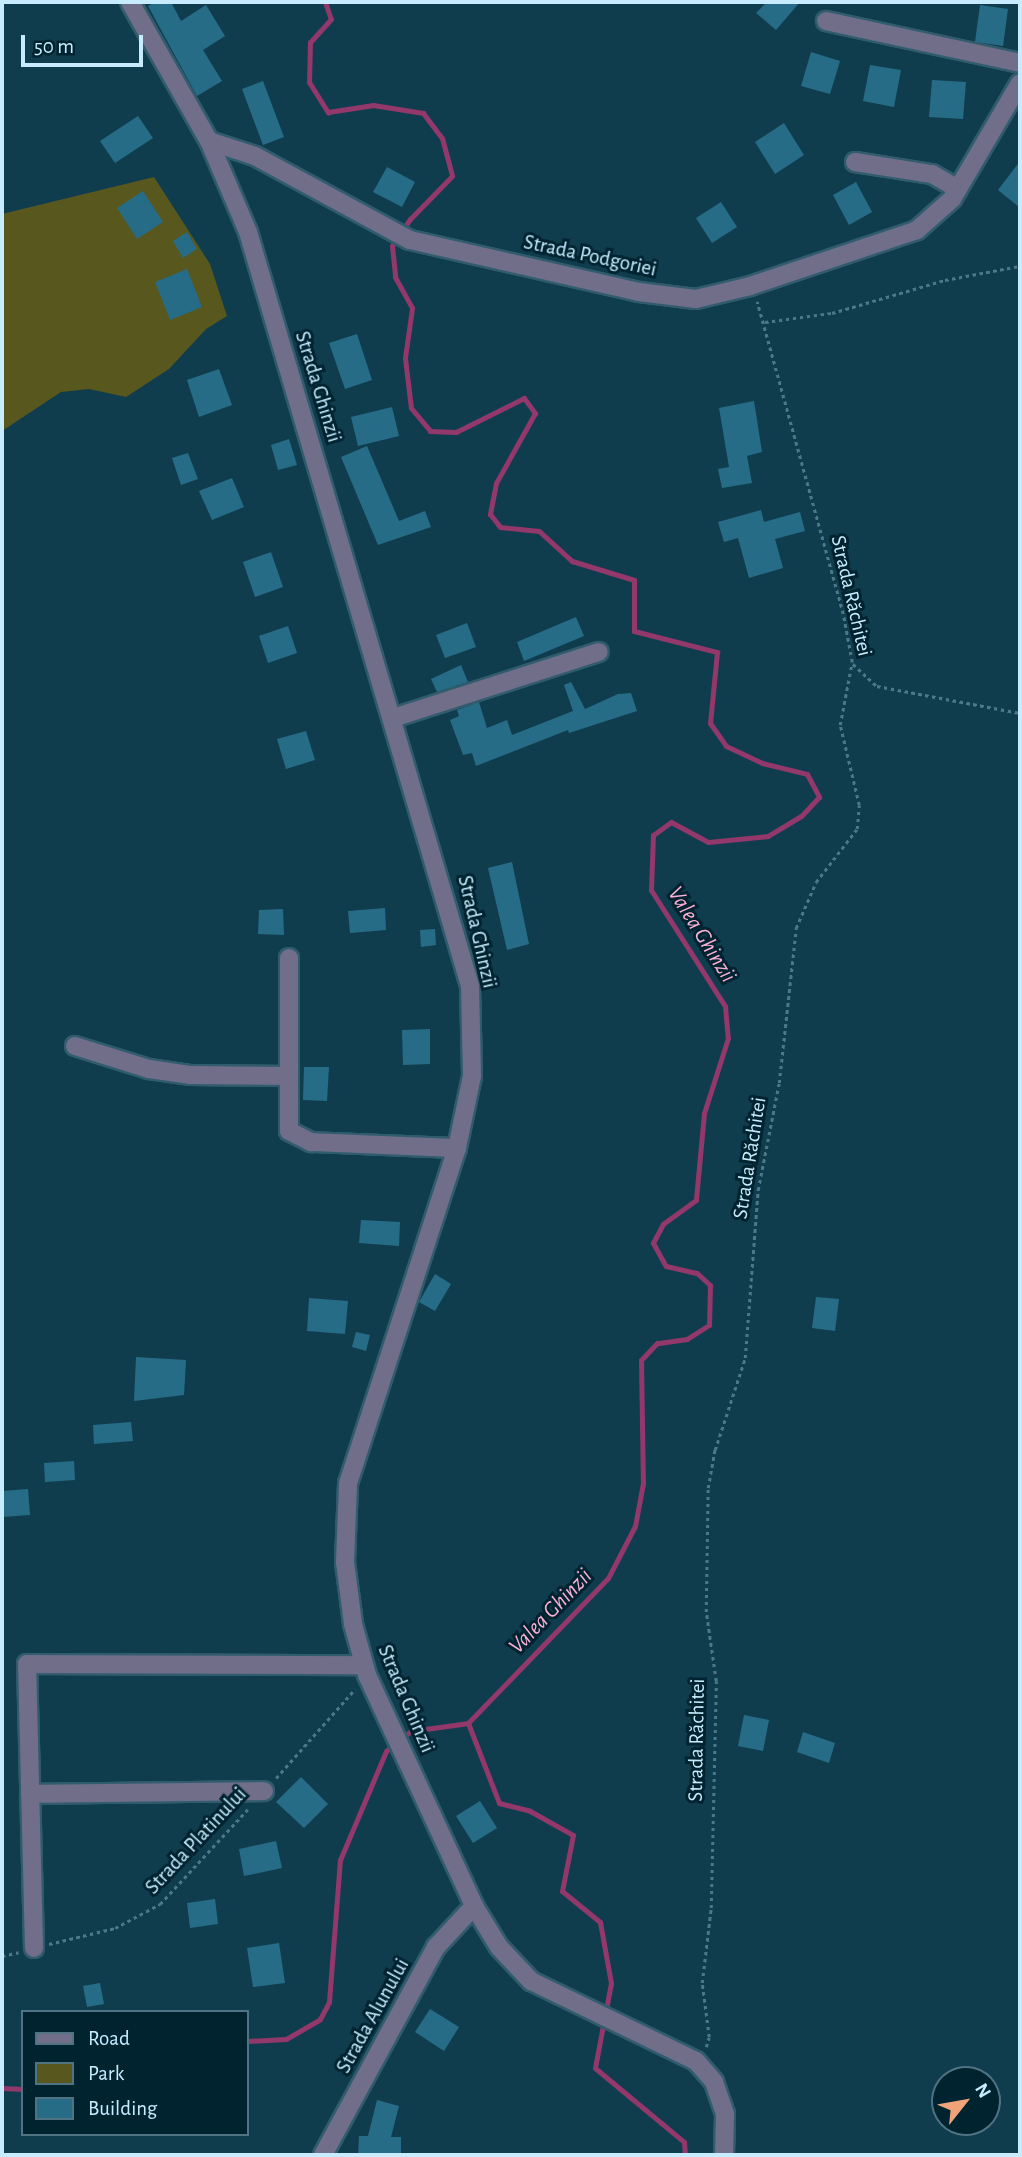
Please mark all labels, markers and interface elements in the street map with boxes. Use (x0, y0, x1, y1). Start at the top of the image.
scale bar (24, 21, 147, 65)
text: 50 m (34, 36, 74, 57)
street label: Strada Podgoriei (521, 230, 659, 282)
street label: Strada Ghinzii (289, 328, 347, 446)
street label: Strada Răchitei (825, 533, 877, 659)
street label: Strada Ghinzii (452, 873, 502, 991)
water label: Valea Ghinzii (661, 882, 741, 988)
street label: Strada Răchitei (728, 1095, 772, 1221)
water label: Valea Ghinzii (504, 1564, 598, 1660)
street label: Strada Ghinzii (372, 1641, 440, 1757)
street label: Strada Răchitei (683, 1678, 711, 1802)
street label: Strada Platinului (140, 1782, 252, 1900)
street label: Strada Alunului (331, 1954, 415, 2078)
legend (21, 2010, 248, 2136)
text: Road (88, 2028, 130, 2049)
text: Park (88, 2063, 124, 2084)
north arrow (931, 2066, 1001, 2136)
text: N (971, 2080, 994, 2102)
text: Building (88, 2098, 157, 2119)

